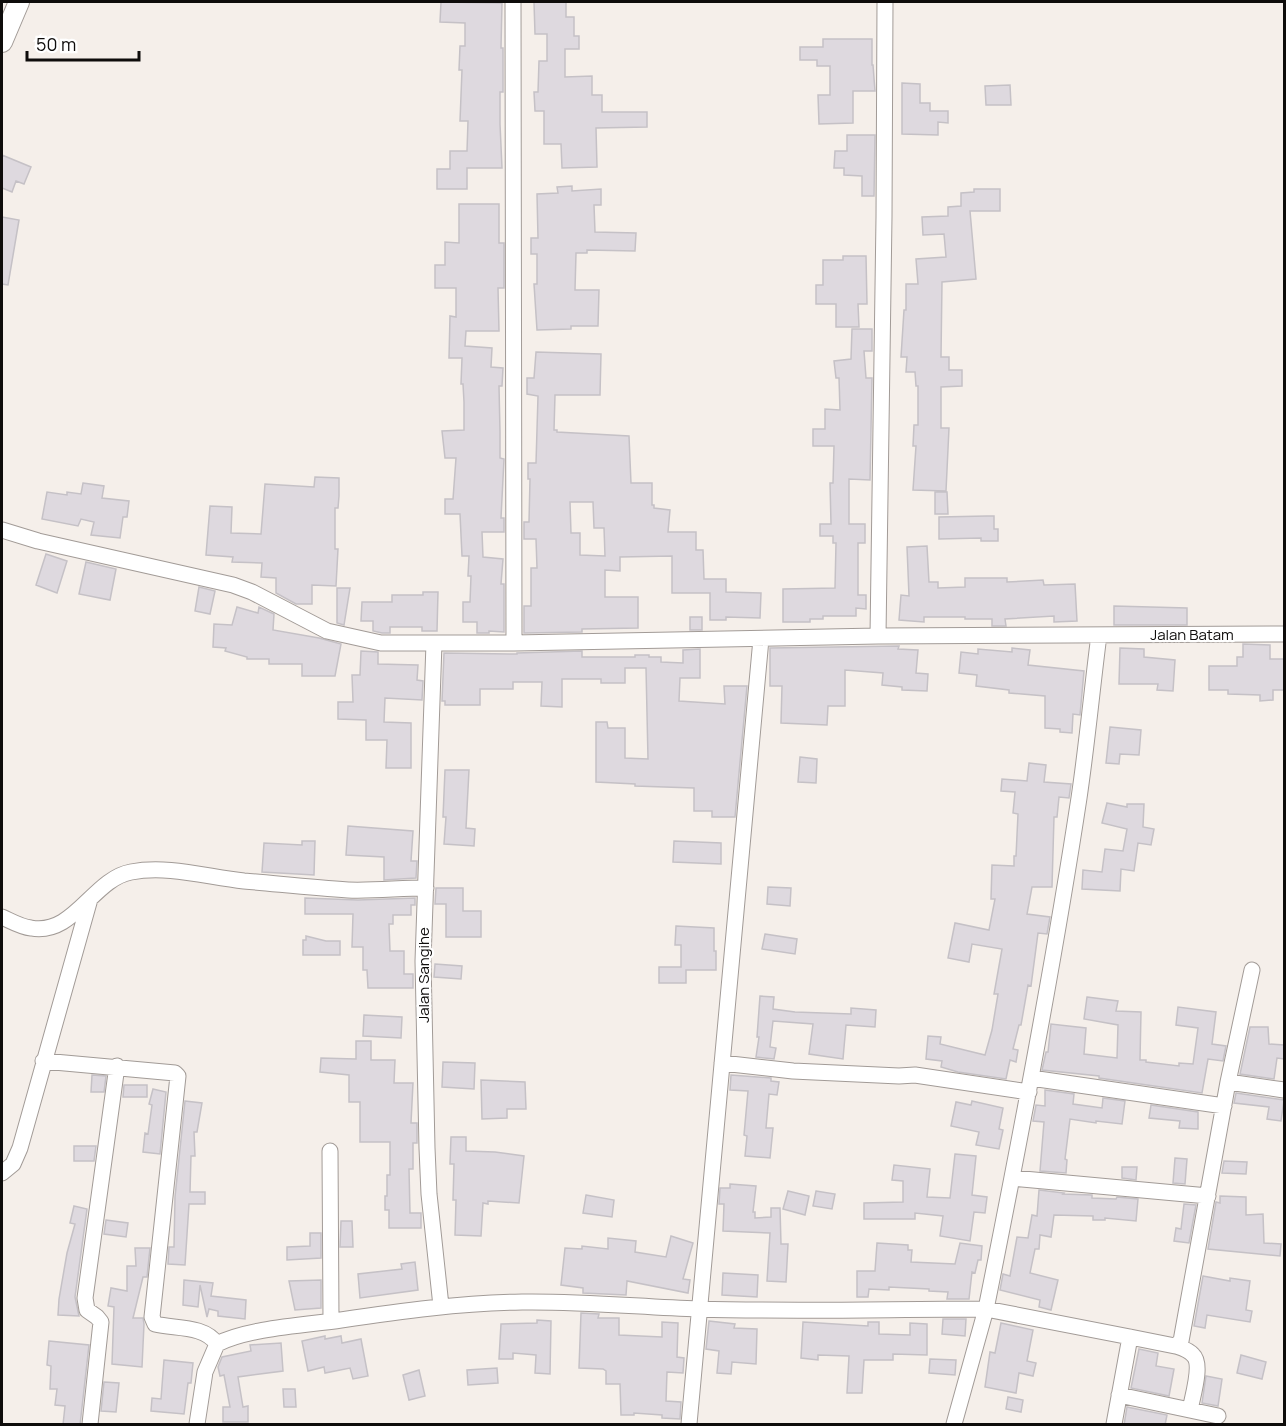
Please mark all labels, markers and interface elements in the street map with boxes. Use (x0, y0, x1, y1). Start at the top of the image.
scale bar (27, 24, 140, 62)
text: 50 m (36, 32, 76, 56)
street label: Jalan Batam (1150, 624, 1234, 645)
street label: Jalan Sangihe (413, 927, 434, 1023)

